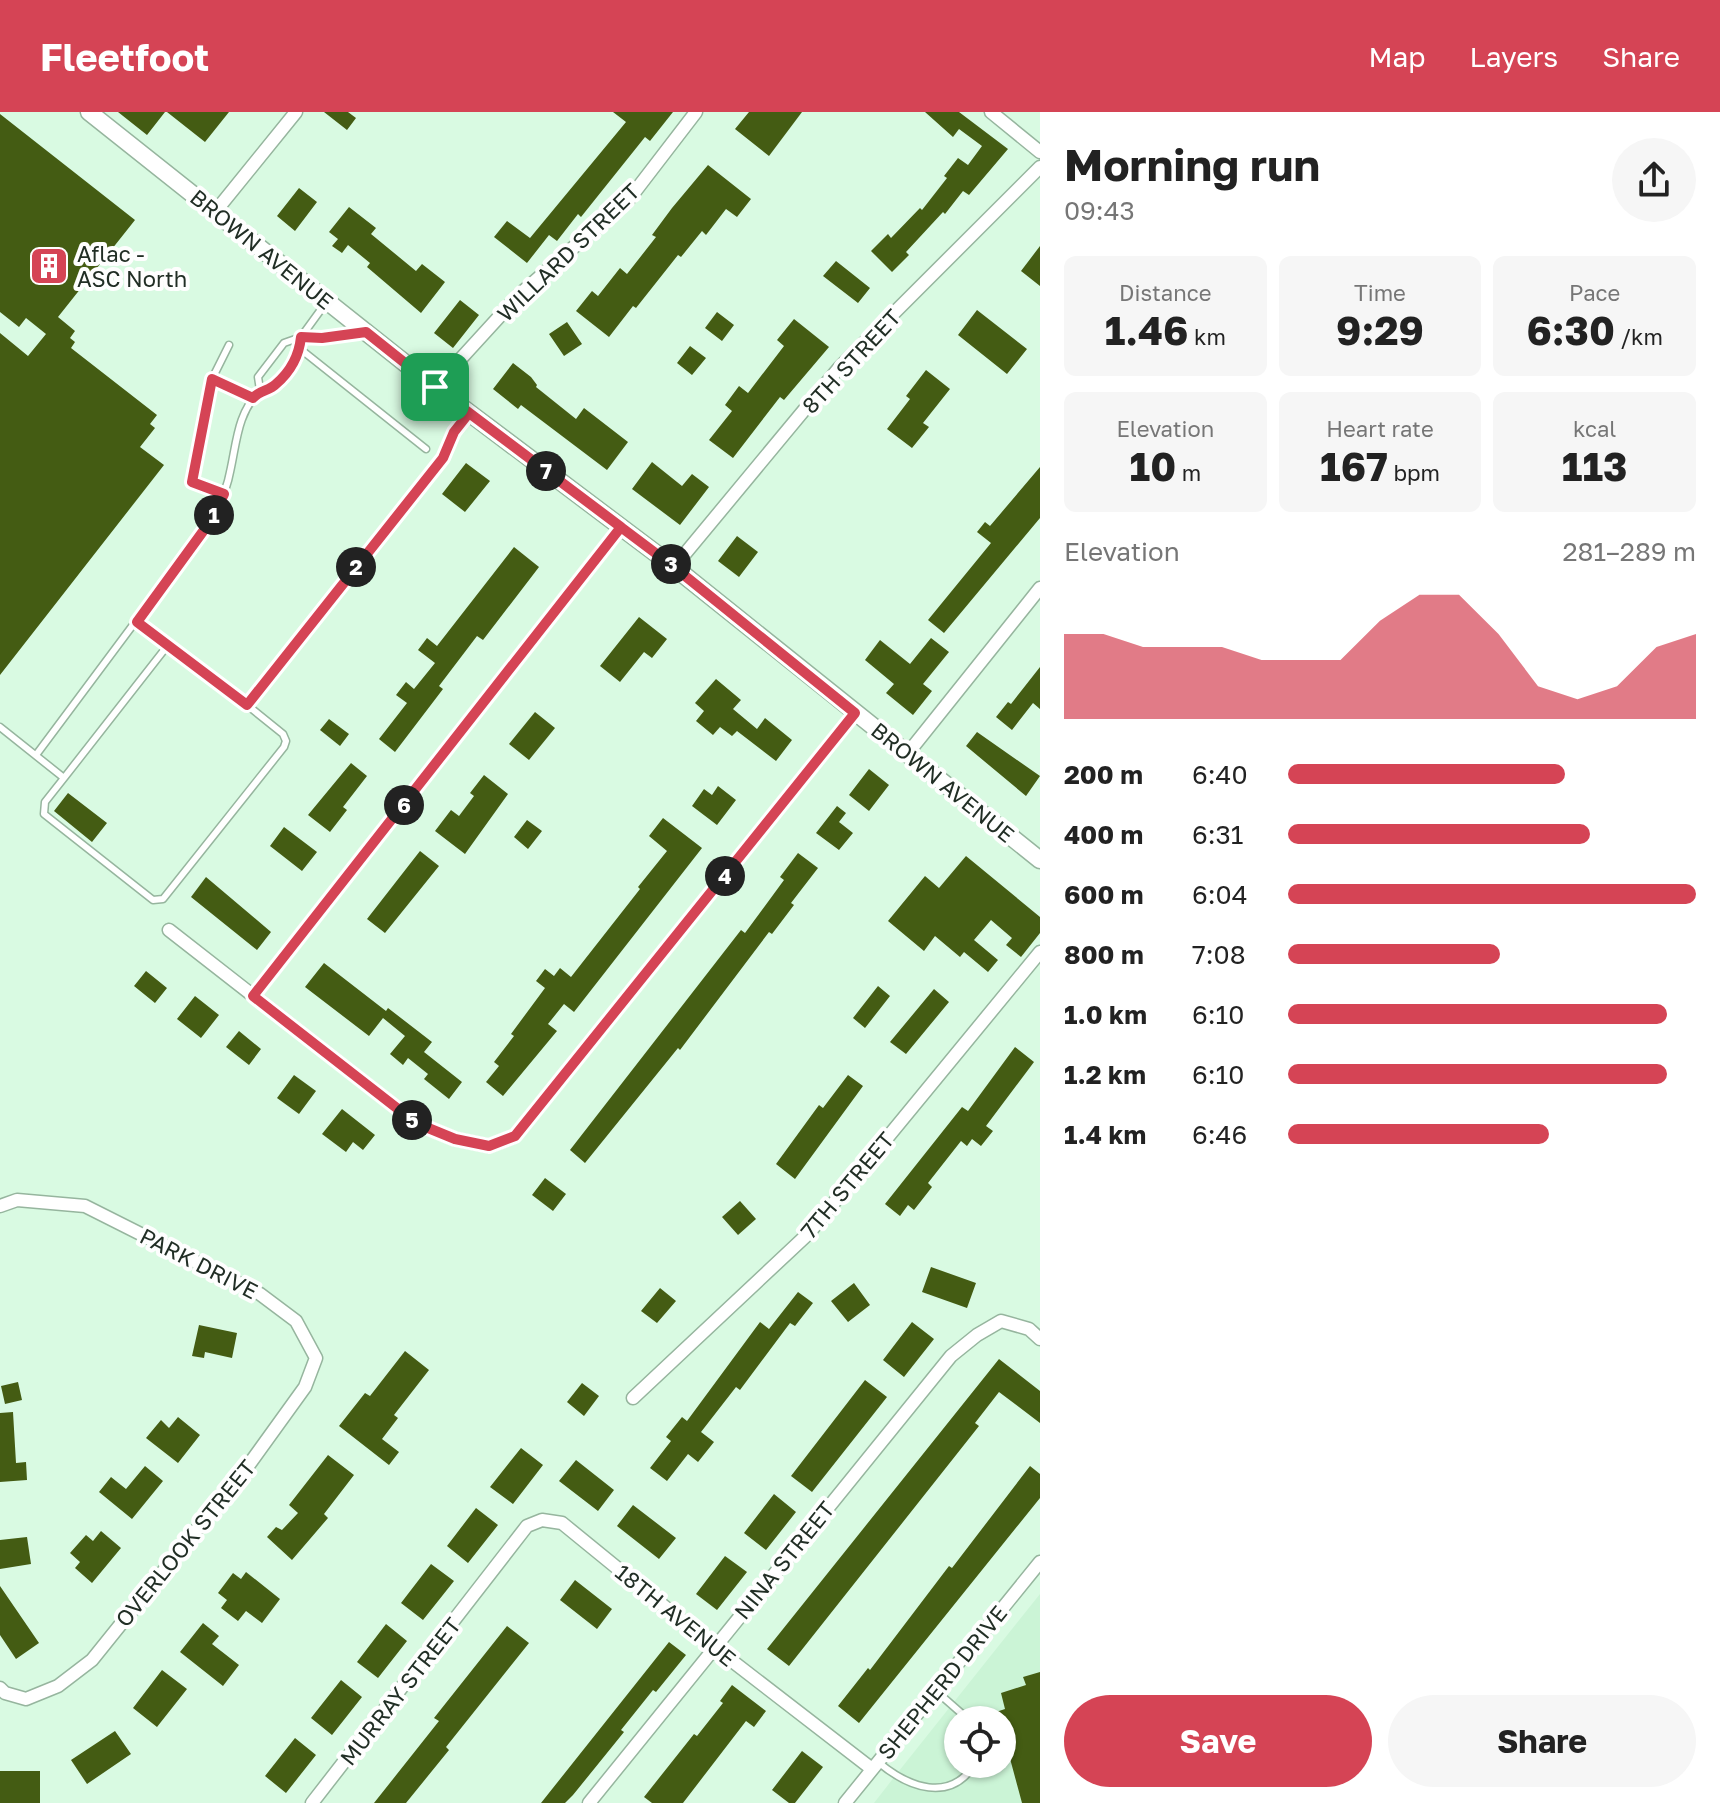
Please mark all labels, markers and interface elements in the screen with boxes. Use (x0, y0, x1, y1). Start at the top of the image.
text: Fleetfoot (40, 34, 209, 79)
text: Map (1368, 40, 1426, 73)
text: Layers (1470, 40, 1558, 73)
text: Share (1602, 40, 1680, 73)
text: Morning run (1064, 138, 1320, 191)
button: share (1612, 138, 1696, 222)
street label: WILLARD STREET (491, 177, 645, 327)
street label: BROWN AVENUE (185, 183, 339, 315)
text: 09:43 (1064, 195, 1135, 226)
place label: Aflac - ASC North (77, 240, 187, 292)
building icon: Aflac - ASC North (28, 245, 70, 287)
text: Distance (1119, 279, 1212, 306)
text: Time (1354, 279, 1406, 306)
text: Pace (1569, 279, 1620, 306)
street label: 8TH STREET (796, 303, 906, 419)
text: 1.46 (1105, 306, 1189, 354)
text: 9:29 (1336, 306, 1424, 354)
text: 6:30 (1526, 306, 1615, 354)
text: km (1189, 323, 1226, 350)
text: /km (1615, 323, 1663, 350)
pin (401, 353, 469, 421)
icon: arrive (413, 365, 457, 409)
text: Elevation (1116, 415, 1214, 442)
text: Heart rate (1326, 415, 1434, 442)
text: kcal (1573, 415, 1616, 442)
text: 10 (1130, 442, 1176, 490)
text: 167 (1320, 442, 1388, 490)
text: 113 (1562, 442, 1627, 490)
pin: 7 (526, 451, 566, 491)
text: 7 (540, 457, 552, 484)
text: m (1176, 459, 1201, 486)
text: bpm (1388, 459, 1440, 486)
pin: 1 (194, 495, 234, 535)
text: 1 (208, 501, 220, 528)
text: Elevation (1064, 536, 1180, 567)
text: 281–289 m (1562, 536, 1696, 567)
pin: 3 (651, 544, 691, 584)
pin: 2 (336, 547, 376, 587)
text: 3 (664, 550, 678, 577)
text: 2 (349, 553, 363, 580)
street label: BROWN AVENUE (866, 716, 1020, 848)
text: 200 m (1064, 759, 1143, 790)
text: 6:40 (1192, 759, 1248, 790)
pin: 6 (384, 785, 424, 825)
text: 6 (397, 791, 411, 818)
text: 400 m (1064, 819, 1143, 850)
text: 6:31 (1192, 819, 1243, 850)
pin: 4 (705, 856, 745, 896)
text: 4 (718, 862, 732, 889)
text: 600 m (1064, 879, 1144, 910)
text: 6:04 (1192, 879, 1248, 910)
text: 800 m (1064, 939, 1144, 970)
text: 7:08 (1192, 939, 1246, 970)
text: 1.0 km (1064, 999, 1147, 1030)
text: 6:10 (1192, 999, 1244, 1030)
text: 1.2 km (1064, 1059, 1146, 1090)
text: 6:10 (1192, 1059, 1244, 1090)
pin: 5 (392, 1100, 432, 1140)
text: 5 (405, 1106, 419, 1133)
text: 1.4 km (1064, 1119, 1146, 1150)
text: 6:46 (1192, 1119, 1247, 1150)
street label: 7TH STREET (795, 1126, 900, 1244)
street label: PARK DRIVE (136, 1222, 262, 1304)
street label: OVERLOOK STREET (109, 1454, 261, 1632)
street label: NINA STREET (728, 1495, 840, 1624)
street label: 18TH AVENUE (610, 1558, 742, 1672)
street label: SHEPHERD DRIVE (872, 1600, 1012, 1764)
street label: MURRAY STREET (334, 1611, 466, 1770)
button: Save (1064, 1695, 1372, 1787)
button: Share (1388, 1695, 1696, 1787)
map controls (944, 1706, 1016, 1778)
button: locate (944, 1706, 1016, 1778)

